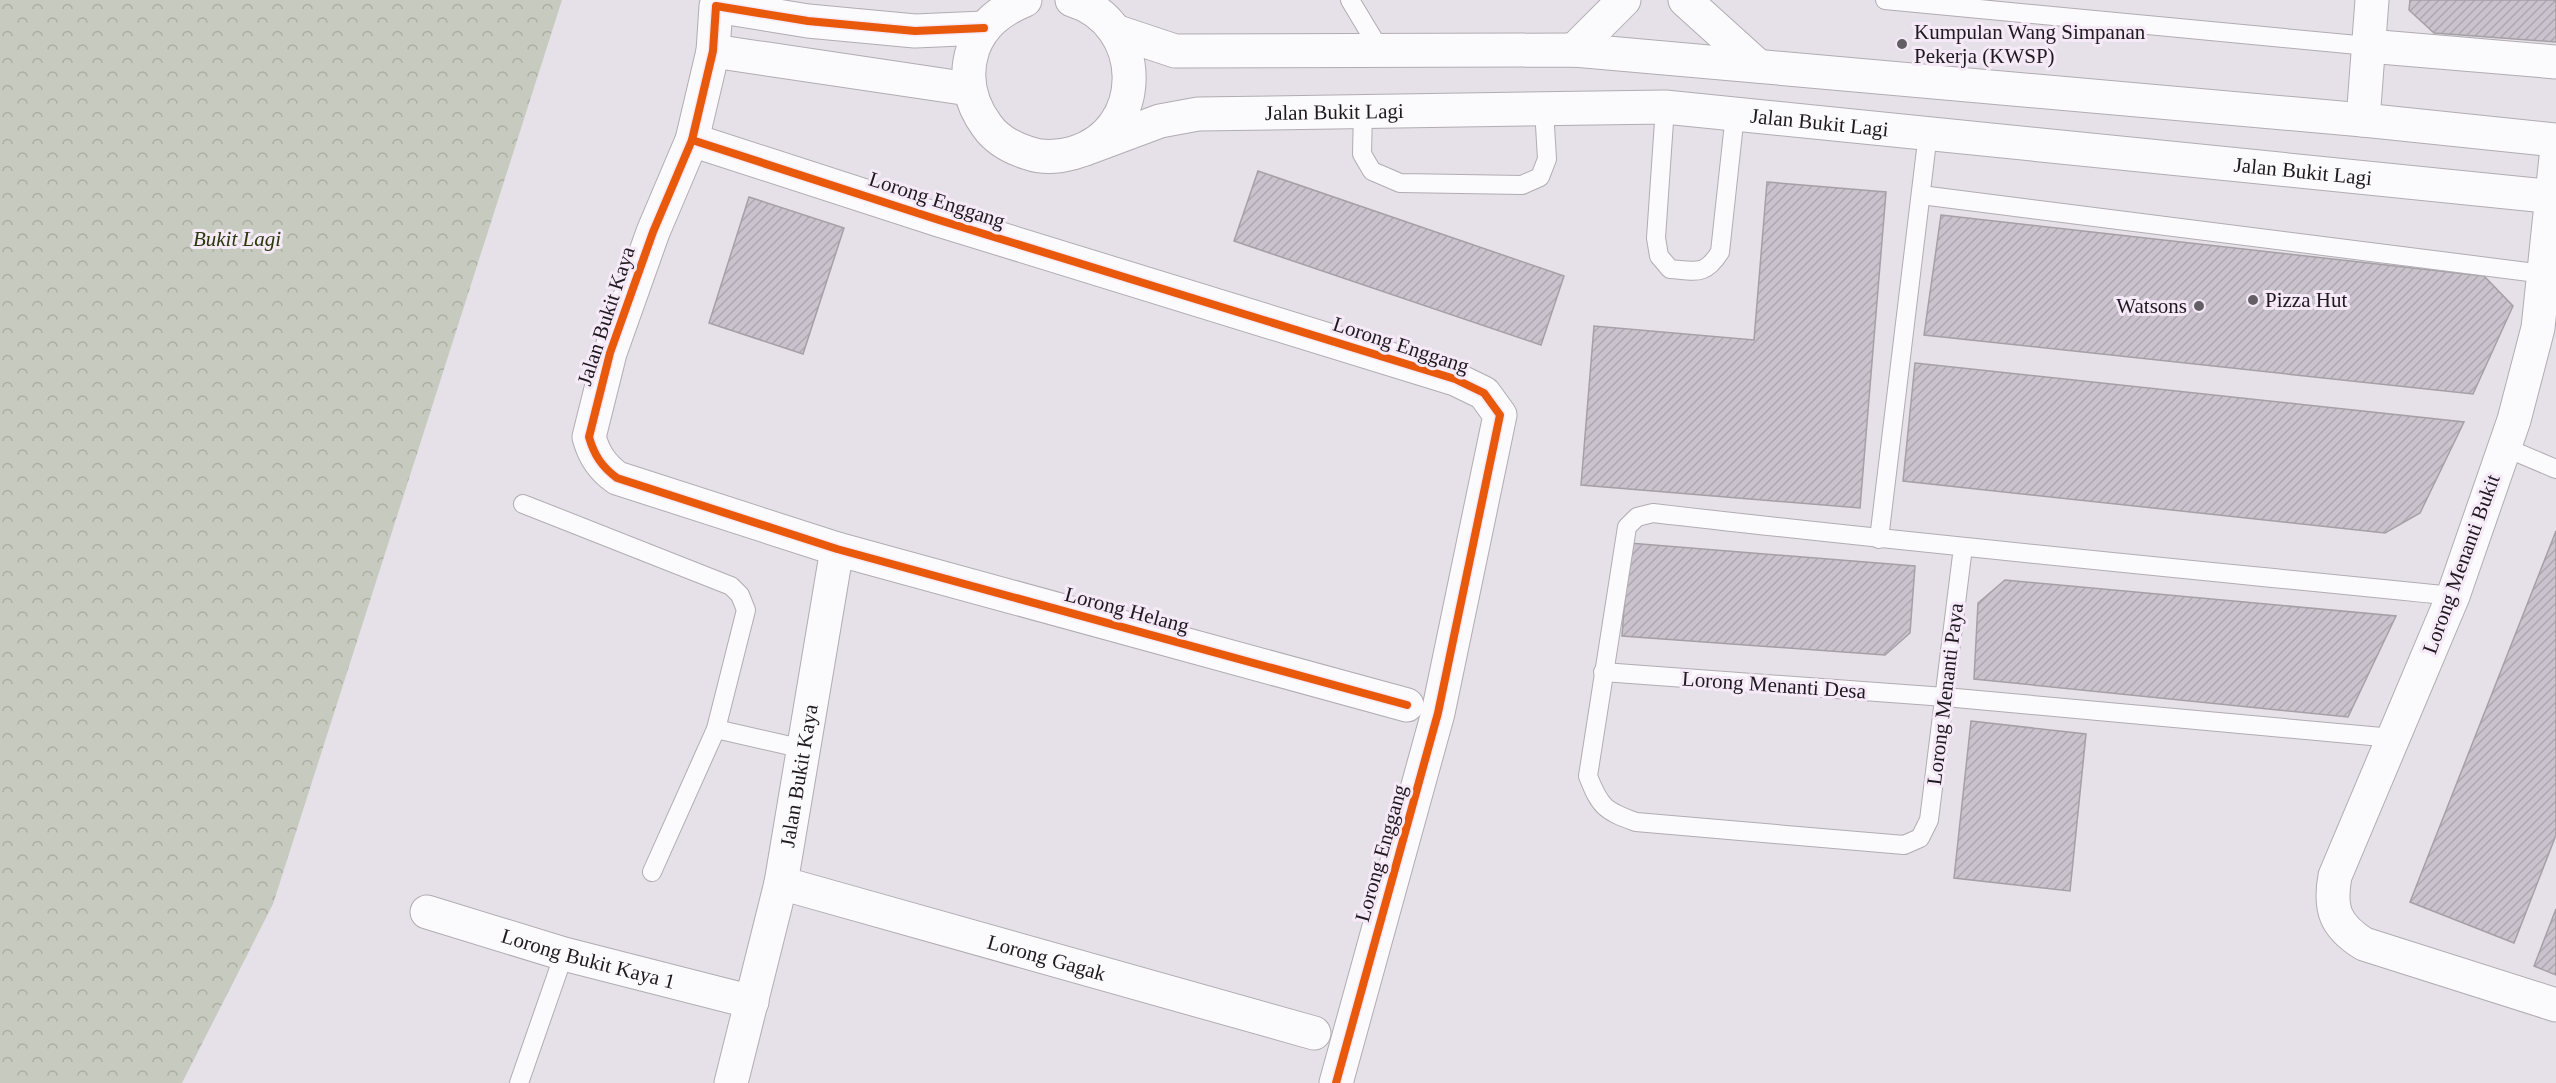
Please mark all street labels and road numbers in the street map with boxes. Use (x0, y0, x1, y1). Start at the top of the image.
street label: Jalan Bukit Lagi (1265, 99, 1404, 125)
street label: Jalan Bukit Lagi (1749, 104, 1890, 142)
street label: Jalan Bukit Lagi (2233, 153, 2373, 190)
street label: Lorong Enggang (866, 167, 1009, 233)
street label: Jalan Bukit Kaya (572, 243, 640, 388)
street label: Lorong Enggang (1330, 312, 1473, 378)
street label: Lorong Menanti Bukit (2417, 471, 2505, 657)
street label: Lorong Helang (1062, 582, 1192, 638)
street label: Lorong Menanti Paya (1922, 601, 1968, 786)
street label: Lorong Menanti Desa (1681, 667, 1867, 703)
street label: Jalan Bukit Kaya (775, 702, 823, 849)
street label: Lorong Enggang (1350, 781, 1412, 924)
street label: Lorong Bukit Kaya 1 (498, 924, 678, 994)
street label: Lorong Gagak (985, 930, 1109, 986)

